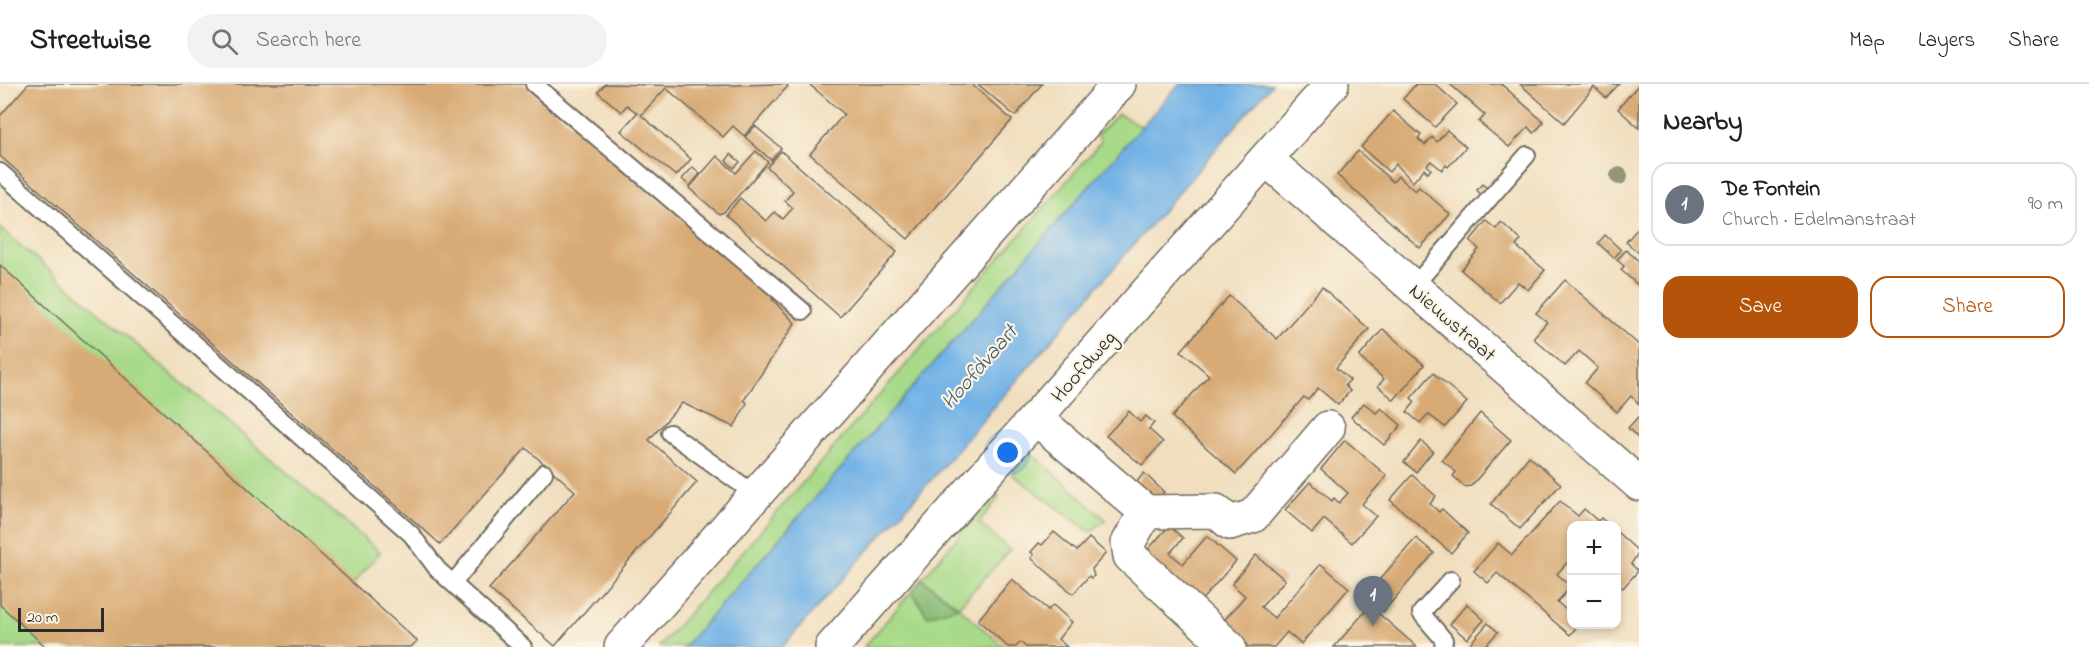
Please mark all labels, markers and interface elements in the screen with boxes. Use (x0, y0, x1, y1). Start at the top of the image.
search box (187, 14, 607, 68)
text: Streetwise (30, 21, 151, 62)
icon: search (208, 25, 241, 58)
text: Search here (256, 25, 361, 57)
text: Map (1849, 26, 1885, 56)
text: Layers (1918, 26, 1975, 56)
text: Share (2008, 26, 2059, 56)
text: Nearby (1663, 104, 1742, 142)
text: De Fontein (1722, 174, 1820, 206)
text: 1 (1681, 190, 1688, 219)
text: 90 m (2028, 190, 2063, 219)
text: Church · Edelmanstraat (1722, 206, 1916, 235)
button: Save (1663, 276, 1858, 338)
button: Share (1870, 276, 2065, 338)
street label: Nieuwstraat (1401, 277, 1502, 370)
water label: Hoofdvaart (934, 316, 1028, 417)
street label: Hoofdweg (1045, 325, 1126, 411)
your location (993, 438, 1022, 467)
map controls (1567, 521, 1621, 629)
button: + (1567, 521, 1621, 575)
button: − (1567, 575, 1621, 629)
pin: 1 (1354, 576, 1392, 626)
scale bar (18, 605, 104, 632)
text: 20 m (27, 606, 58, 630)

